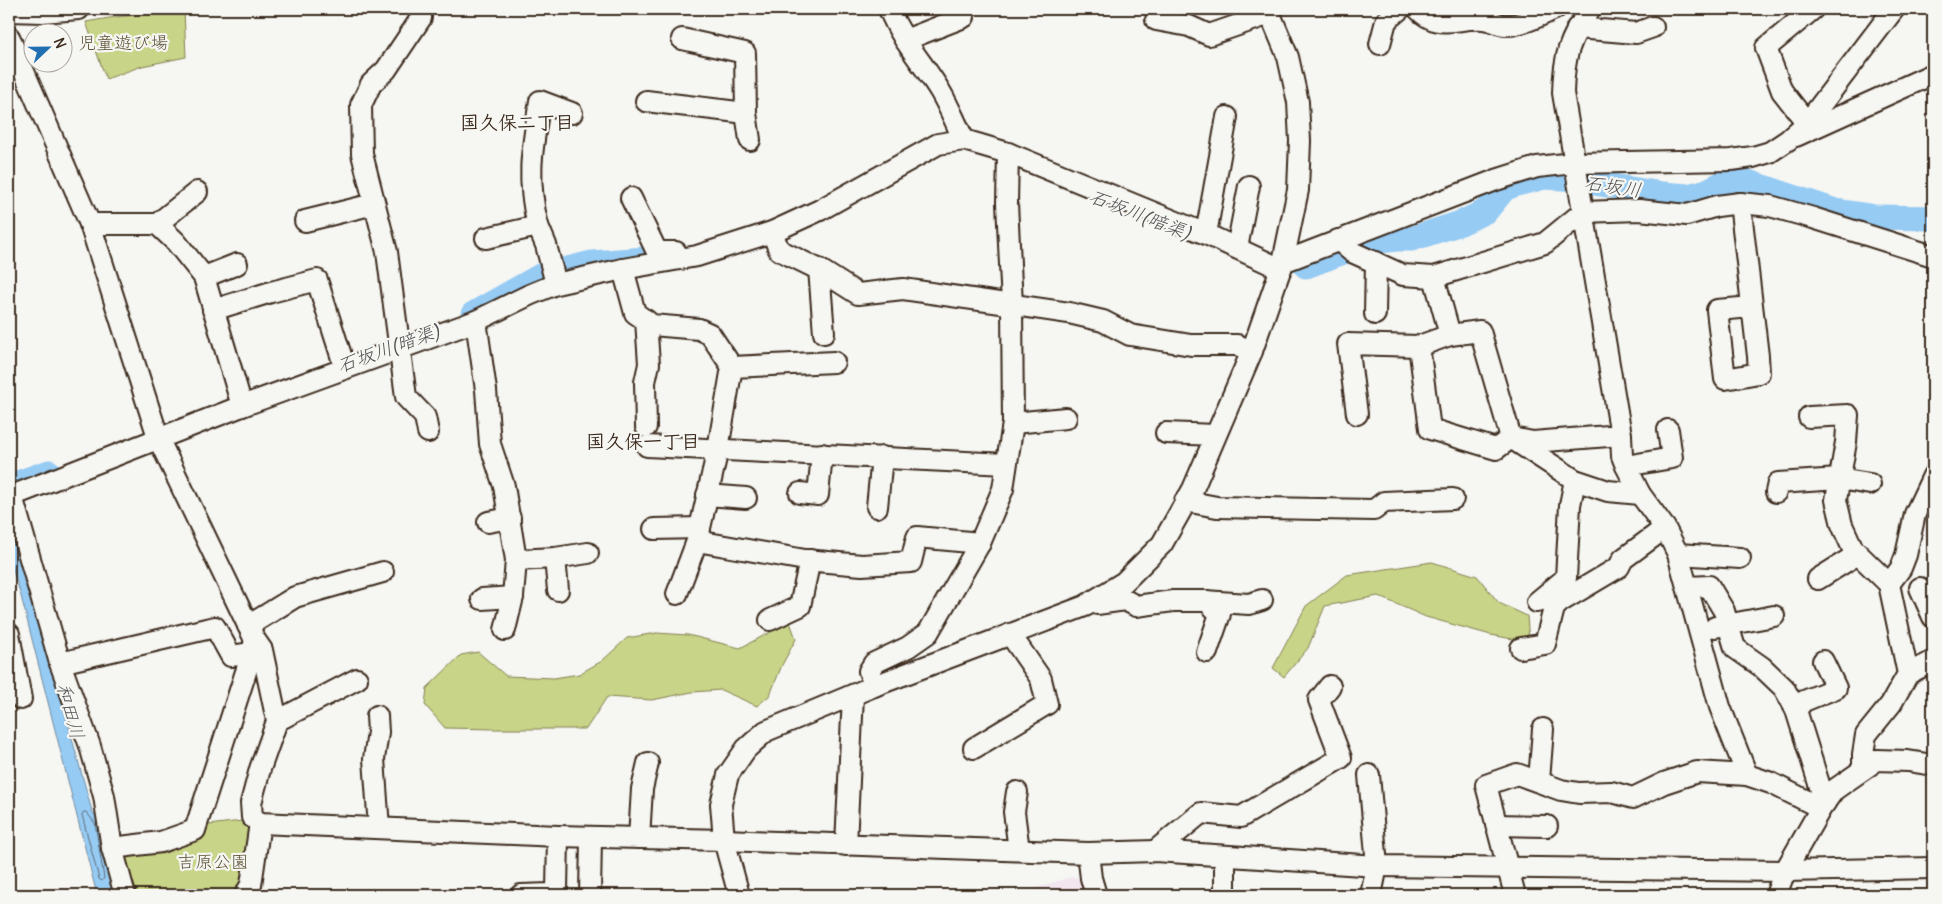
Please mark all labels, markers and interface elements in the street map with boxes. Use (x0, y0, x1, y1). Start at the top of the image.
north arrow (22, 22, 72, 72)
park label: 児童遊び場 (78, 31, 168, 54)
text: N (50, 35, 70, 51)
district label: 国久保二丁目 (460, 110, 574, 134)
water label: 石坂川 (1583, 170, 1643, 202)
water label: 石坂川(暗渠) (1086, 184, 1195, 245)
water label: 石坂川(暗渠) (334, 318, 443, 377)
district label: 国久保一丁目 (586, 429, 700, 453)
water label: 和田川 (52, 680, 90, 742)
park label: 吉原公園 (177, 850, 249, 873)

